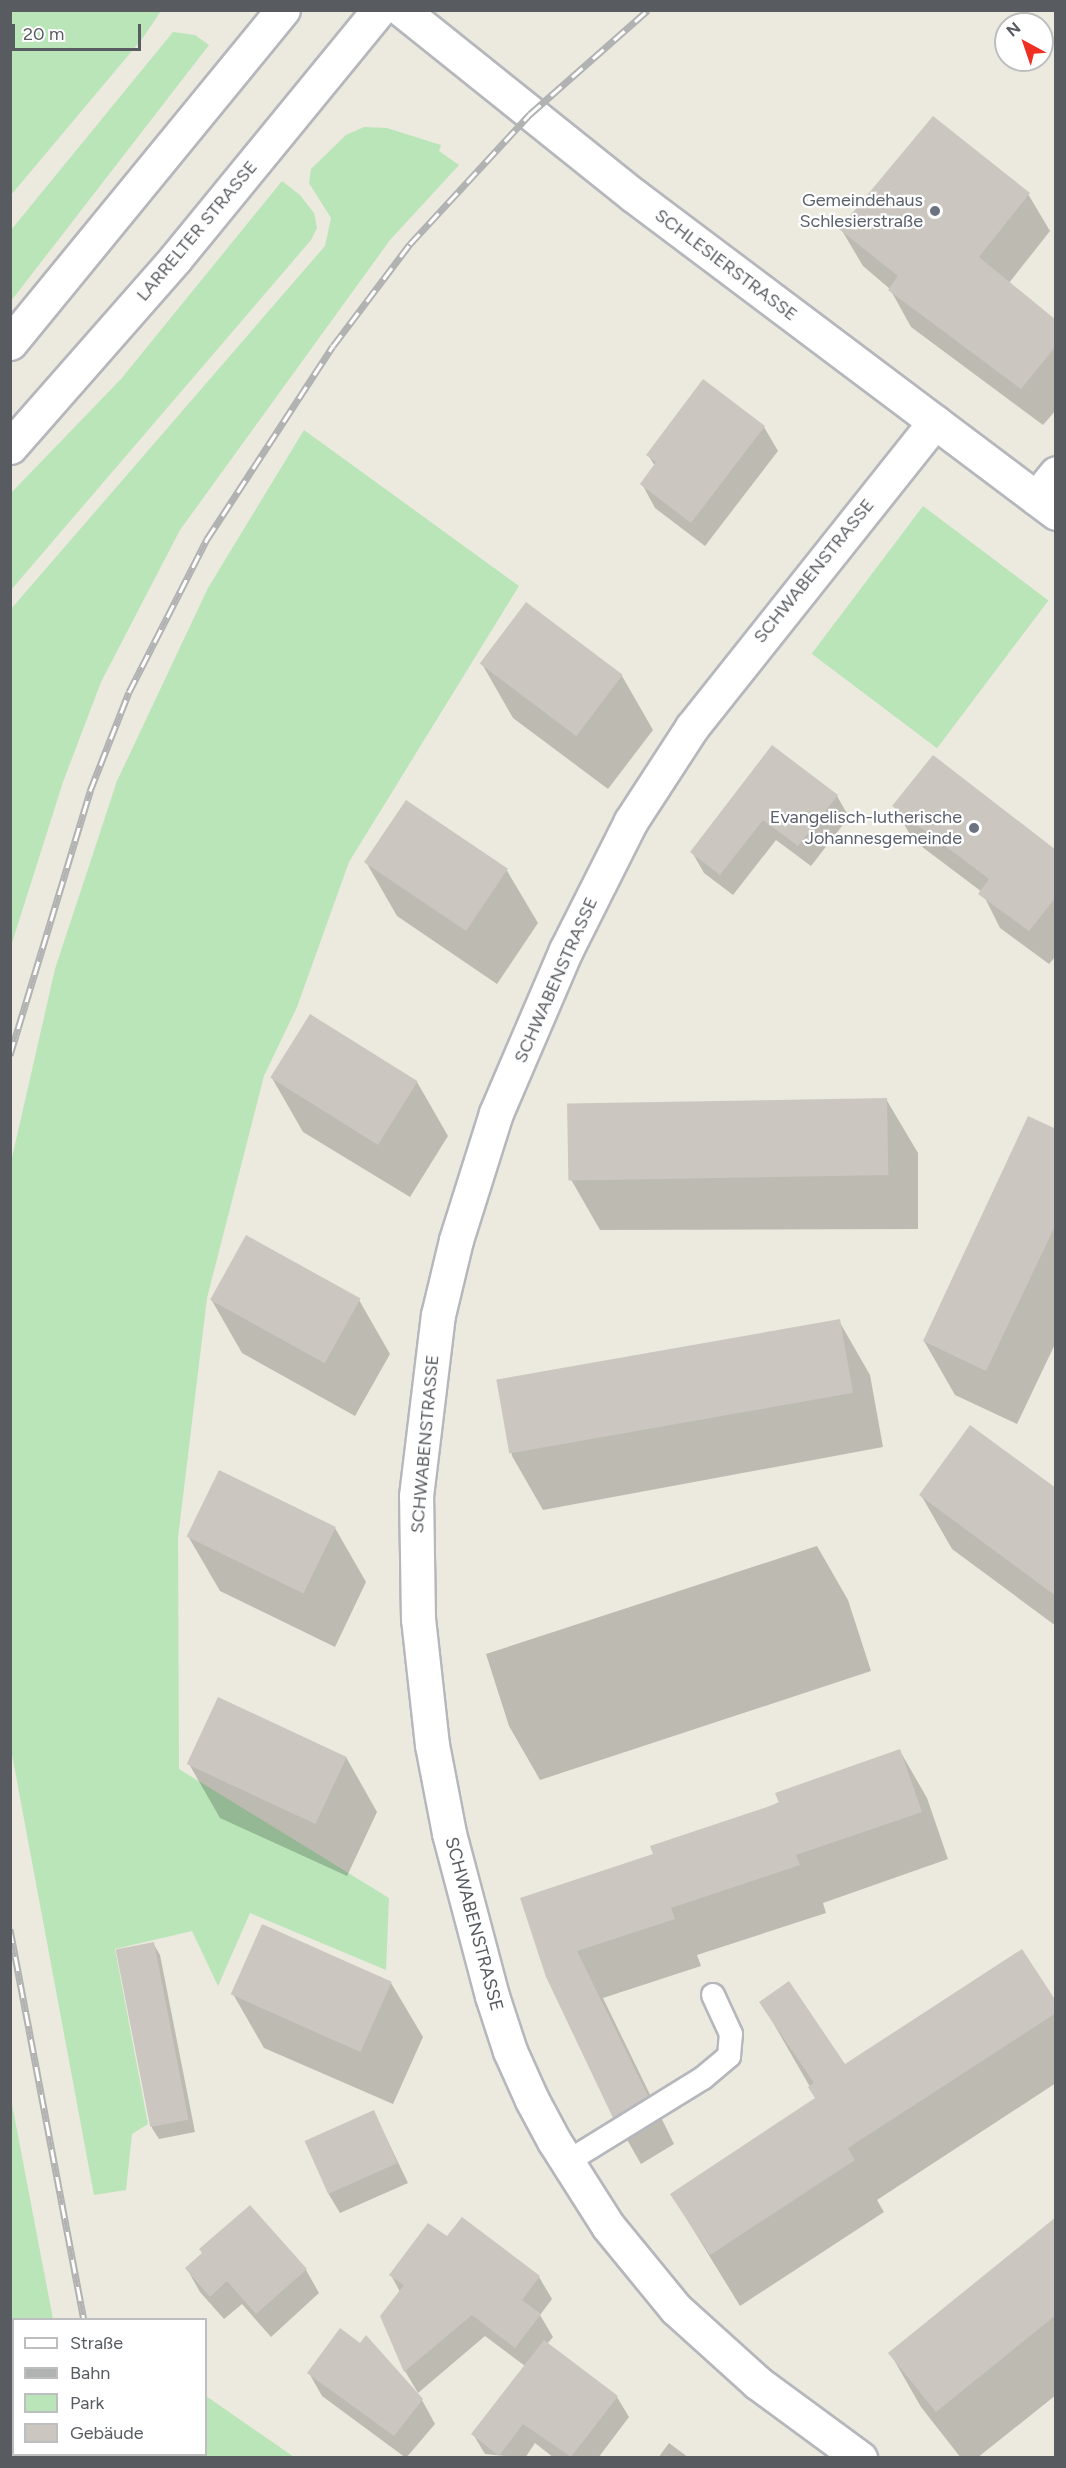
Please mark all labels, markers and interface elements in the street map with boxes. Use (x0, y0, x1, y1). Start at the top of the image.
scale bar (15, 12, 144, 50)
north arrow (994, 12, 1054, 72)
text: N (1003, 18, 1024, 41)
text: 20 m (23, 23, 64, 45)
street label: LARRELTER STRASSE (132, 157, 262, 305)
place label: Gemeindehaus Schlesierstraße (799, 190, 923, 232)
street label: SCHLESIERSTRASSE (651, 204, 801, 326)
marker: Gemeindehaus Schlesierstraße (928, 204, 942, 218)
street label: SCHWABENSTRASSE (749, 495, 879, 647)
place label: Evangelisch-lutherische Johannesgemeinde (770, 807, 962, 850)
marker: Evangelisch-lutherische Johannesgemeinde (967, 821, 981, 835)
street label: SCHWABENSTRASSE (510, 894, 602, 1066)
street label: SCHWABENSTRASSE (406, 1354, 444, 1534)
street label: SCHWABENSTRASSE (440, 1835, 508, 2013)
legend (12, 2318, 207, 2456)
text: Straße (70, 2332, 123, 2354)
text: Bahn (70, 2362, 110, 2384)
text: Park (70, 2392, 104, 2414)
text: Gebäude (70, 2422, 144, 2444)

